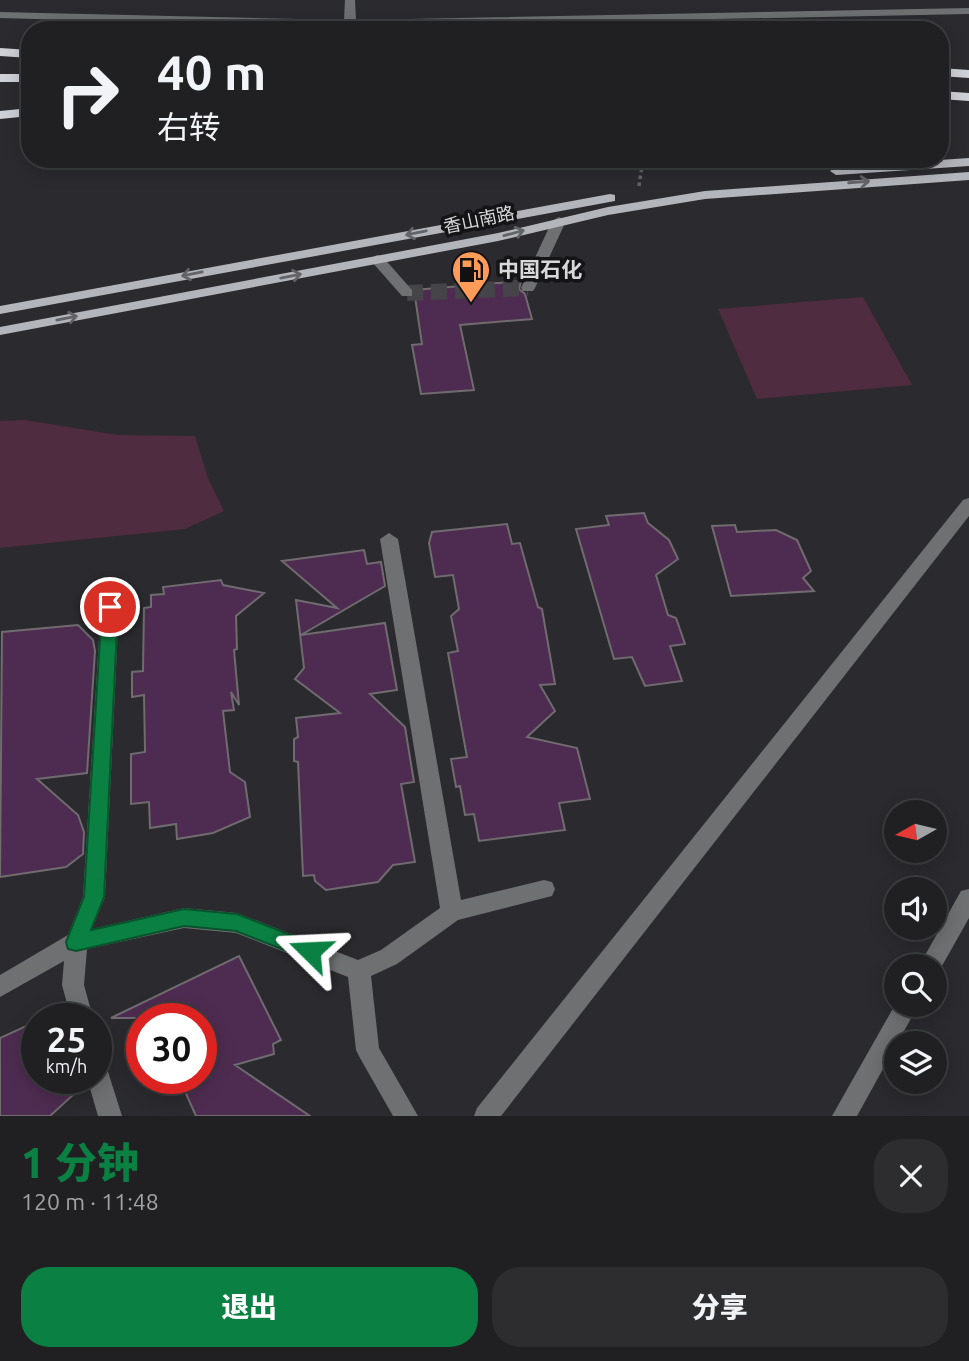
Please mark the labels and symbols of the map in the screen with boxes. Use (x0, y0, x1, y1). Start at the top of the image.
one-way arrow (848, 175, 871, 188)
street label: 香山南路 (441, 202, 516, 236)
one-way arrow (502, 226, 525, 239)
one-way arrow (405, 227, 428, 240)
fuel station icon: 中国石化 (450, 249, 492, 304)
place label: 中国石化 (498, 257, 582, 281)
one-way arrow (181, 268, 204, 281)
one-way arrow (279, 268, 302, 282)
one-way arrow (55, 311, 78, 324)
pin (80, 577, 140, 637)
north arrow (884, 800, 947, 863)
position arrow (273, 914, 347, 988)
speed limit sign: 30 (126, 1003, 217, 1094)

